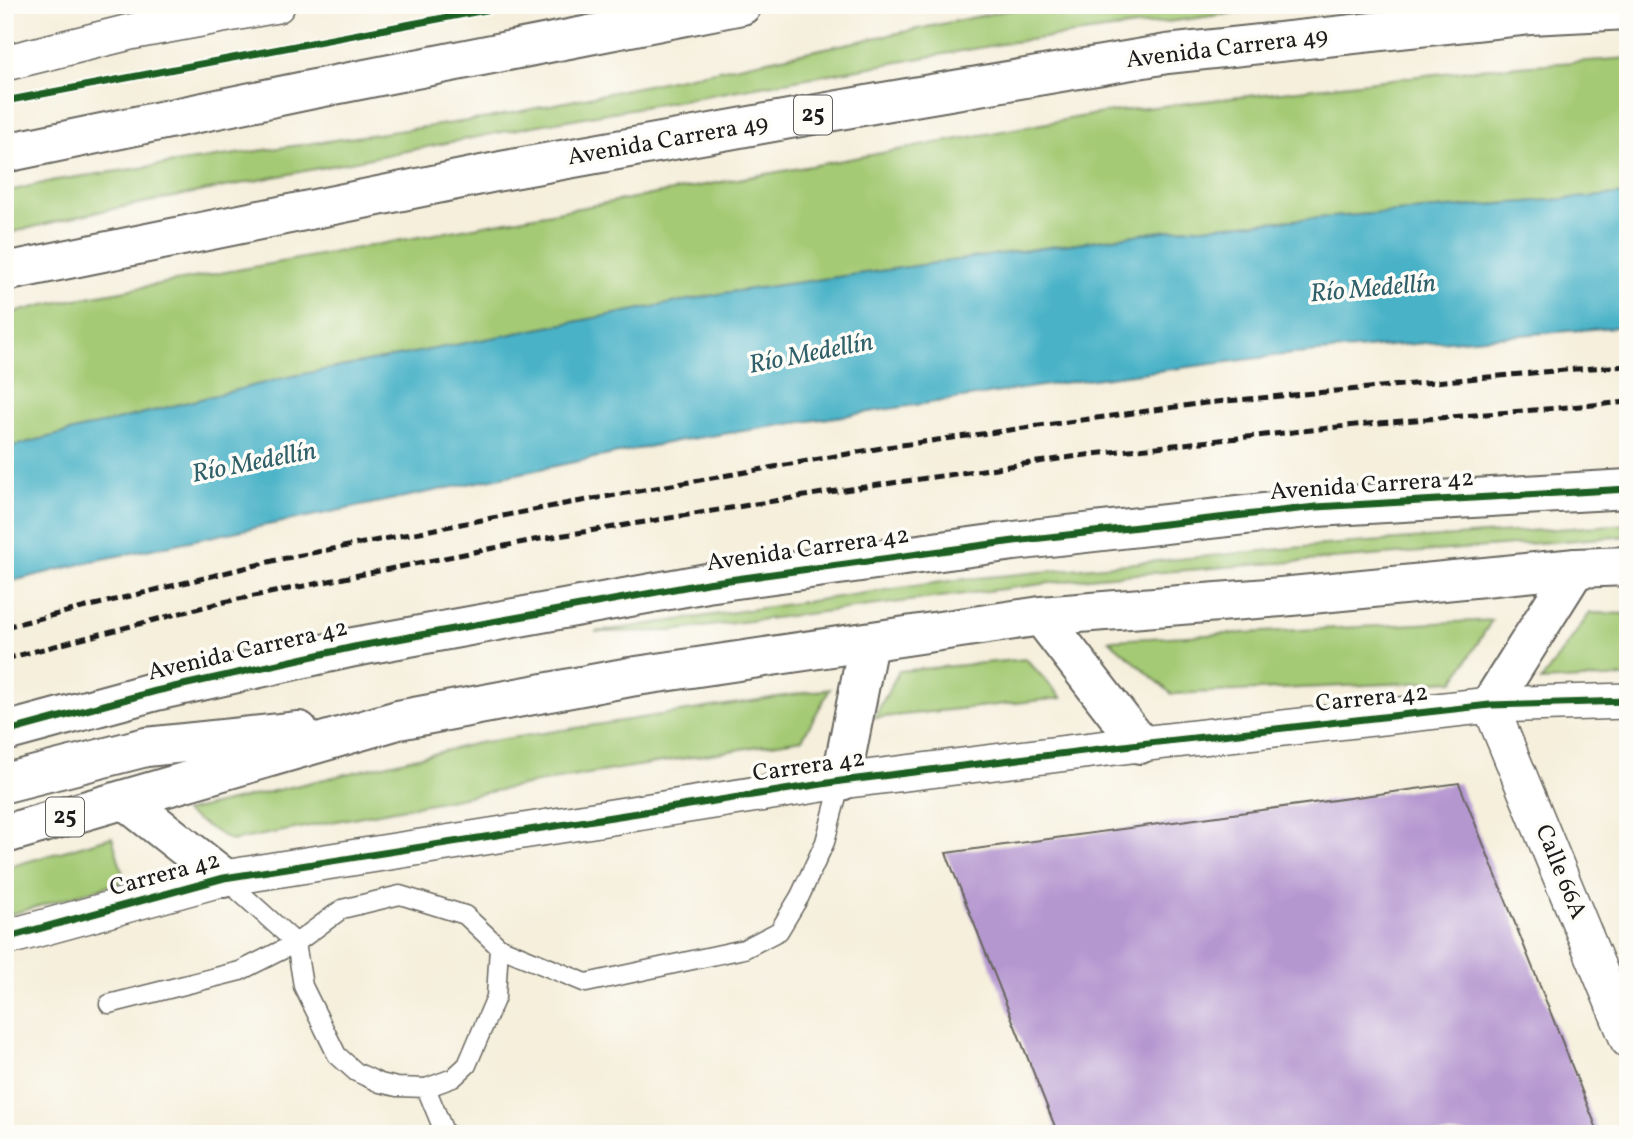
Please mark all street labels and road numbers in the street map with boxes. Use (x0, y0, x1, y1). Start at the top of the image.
street label: Avenida Carrera 49 (1124, 20, 1330, 78)
road number: 25 (794, 96, 832, 134)
street label: Avenida Carrera 49 (565, 107, 771, 175)
street label: Avenida Carrera 42 (1269, 462, 1475, 510)
street label: Avenida Carrera 42 (705, 519, 911, 581)
street label: Avenida Carrera 42 (145, 611, 351, 691)
street label: Carrera 42 (1314, 676, 1430, 722)
street label: Carrera 42 (751, 742, 867, 792)
road number: 25 (46, 797, 84, 836)
street label: Calle 66A (1526, 820, 1594, 925)
street label: Carrera 42 (106, 844, 224, 906)

